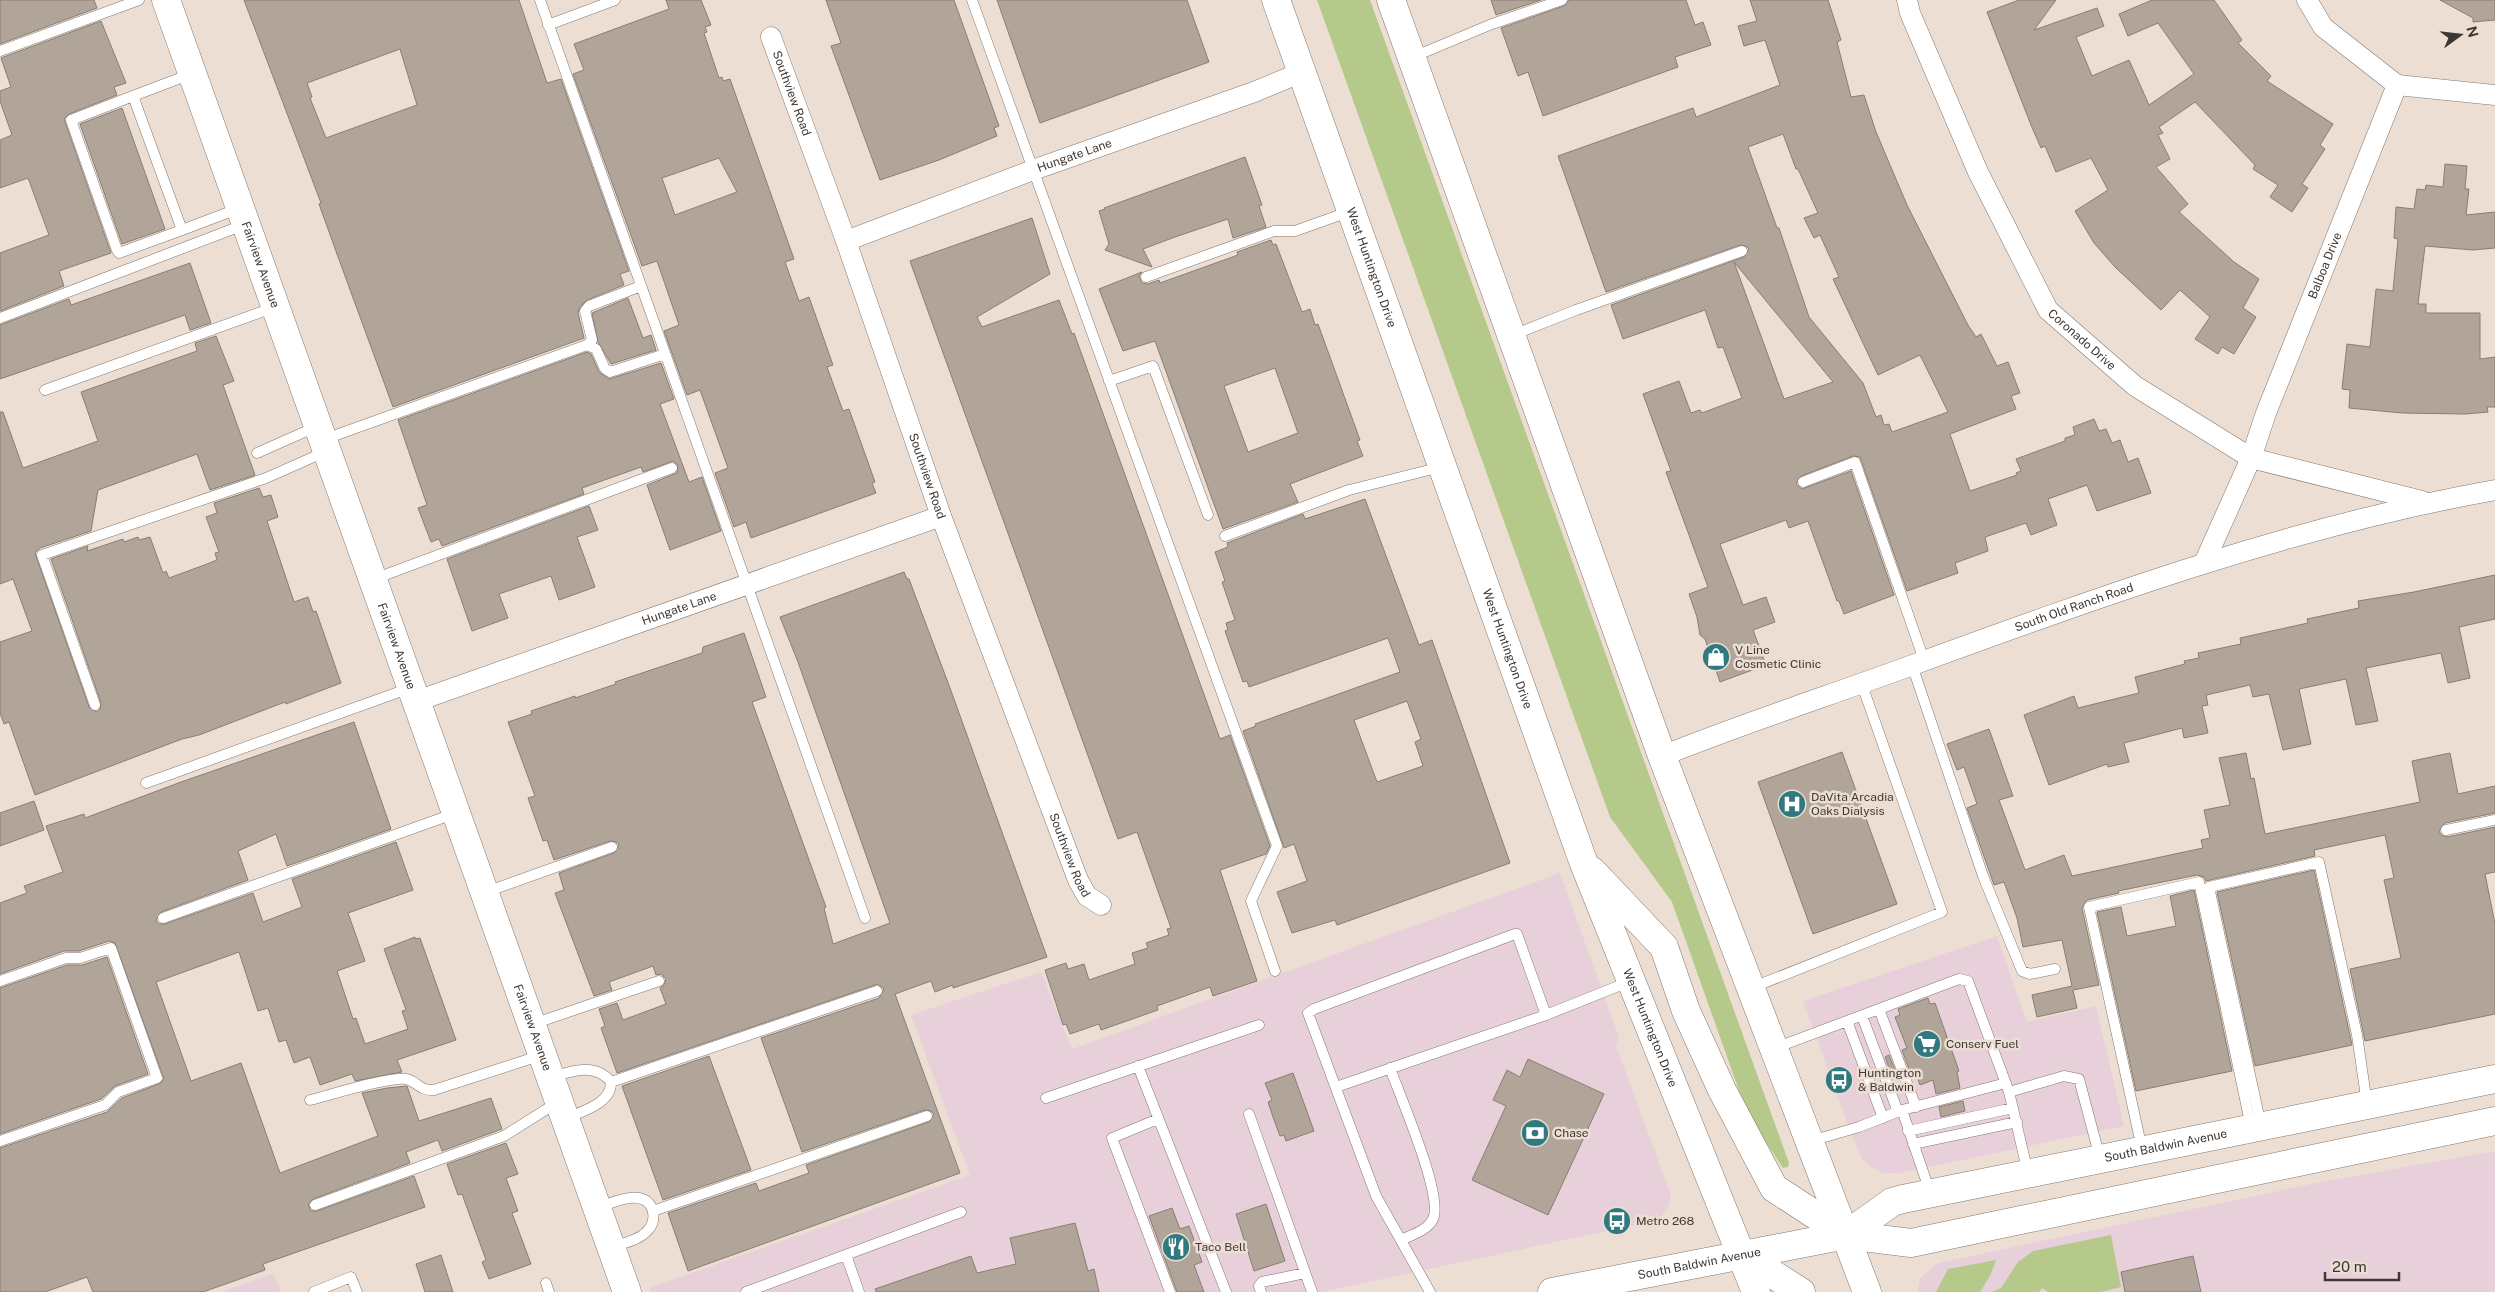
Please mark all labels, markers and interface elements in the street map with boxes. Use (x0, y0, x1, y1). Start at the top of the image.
north arrow (2435, 10, 2485, 60)
text: N (2463, 24, 2482, 39)
street label: Southview Road (770, 49, 814, 138)
street label: Hungate Lane (1035, 136, 1114, 175)
street label: West Huntington Drive (1344, 206, 1399, 329)
street label: Fairview Avenue (239, 220, 282, 310)
street label: Balboa Drive (2305, 230, 2345, 301)
street label: Coronado Drive (2045, 306, 2119, 373)
street label: Southview Road (906, 431, 948, 521)
street label: South Old Ranch Road (2013, 580, 2135, 635)
street label: West Huntington Drive (1480, 587, 1535, 711)
street label: Hungate Lane (640, 589, 719, 628)
street label: Fairview Avenue (375, 601, 418, 691)
shop icon: V Line Cosmetic Clinic (1701, 642, 1731, 672)
place label: V Line Cosmetic Clinic (1735, 643, 1821, 671)
hospital icon: DaVita Arcadia Oaks Dialysis (1777, 789, 1807, 819)
place label: DaVita Arcadia Oaks Dialysis (1811, 790, 1894, 818)
street label: Southview Road (1046, 811, 1093, 900)
street label: West Huntington Drive (1620, 967, 1680, 1089)
street label: Fairview Avenue (511, 982, 555, 1073)
supermarket icon: Conserv Fuel (1912, 1029, 1942, 1059)
place label: Conserv Fuel (1946, 1037, 2019, 1051)
bus stop icon: Huntington & Baldwin (1824, 1065, 1854, 1095)
place label: Huntington & Baldwin (1858, 1066, 1921, 1094)
bank icon: Chase (1520, 1118, 1550, 1148)
place label: Chase (1554, 1126, 1589, 1140)
street label: South Baldwin Avenue (2103, 1126, 2229, 1165)
bus stop icon: Metro 268 (1602, 1206, 1632, 1236)
place label: Metro 268 (1636, 1214, 1694, 1228)
restaurant icon: Taco Bell (1161, 1232, 1191, 1262)
place label: Taco Bell (1195, 1240, 1246, 1254)
street label: South Baldwin Avenue (1637, 1245, 1762, 1282)
scale bar (2325, 1250, 2399, 1282)
text: 20 m (2332, 1258, 2367, 1275)

